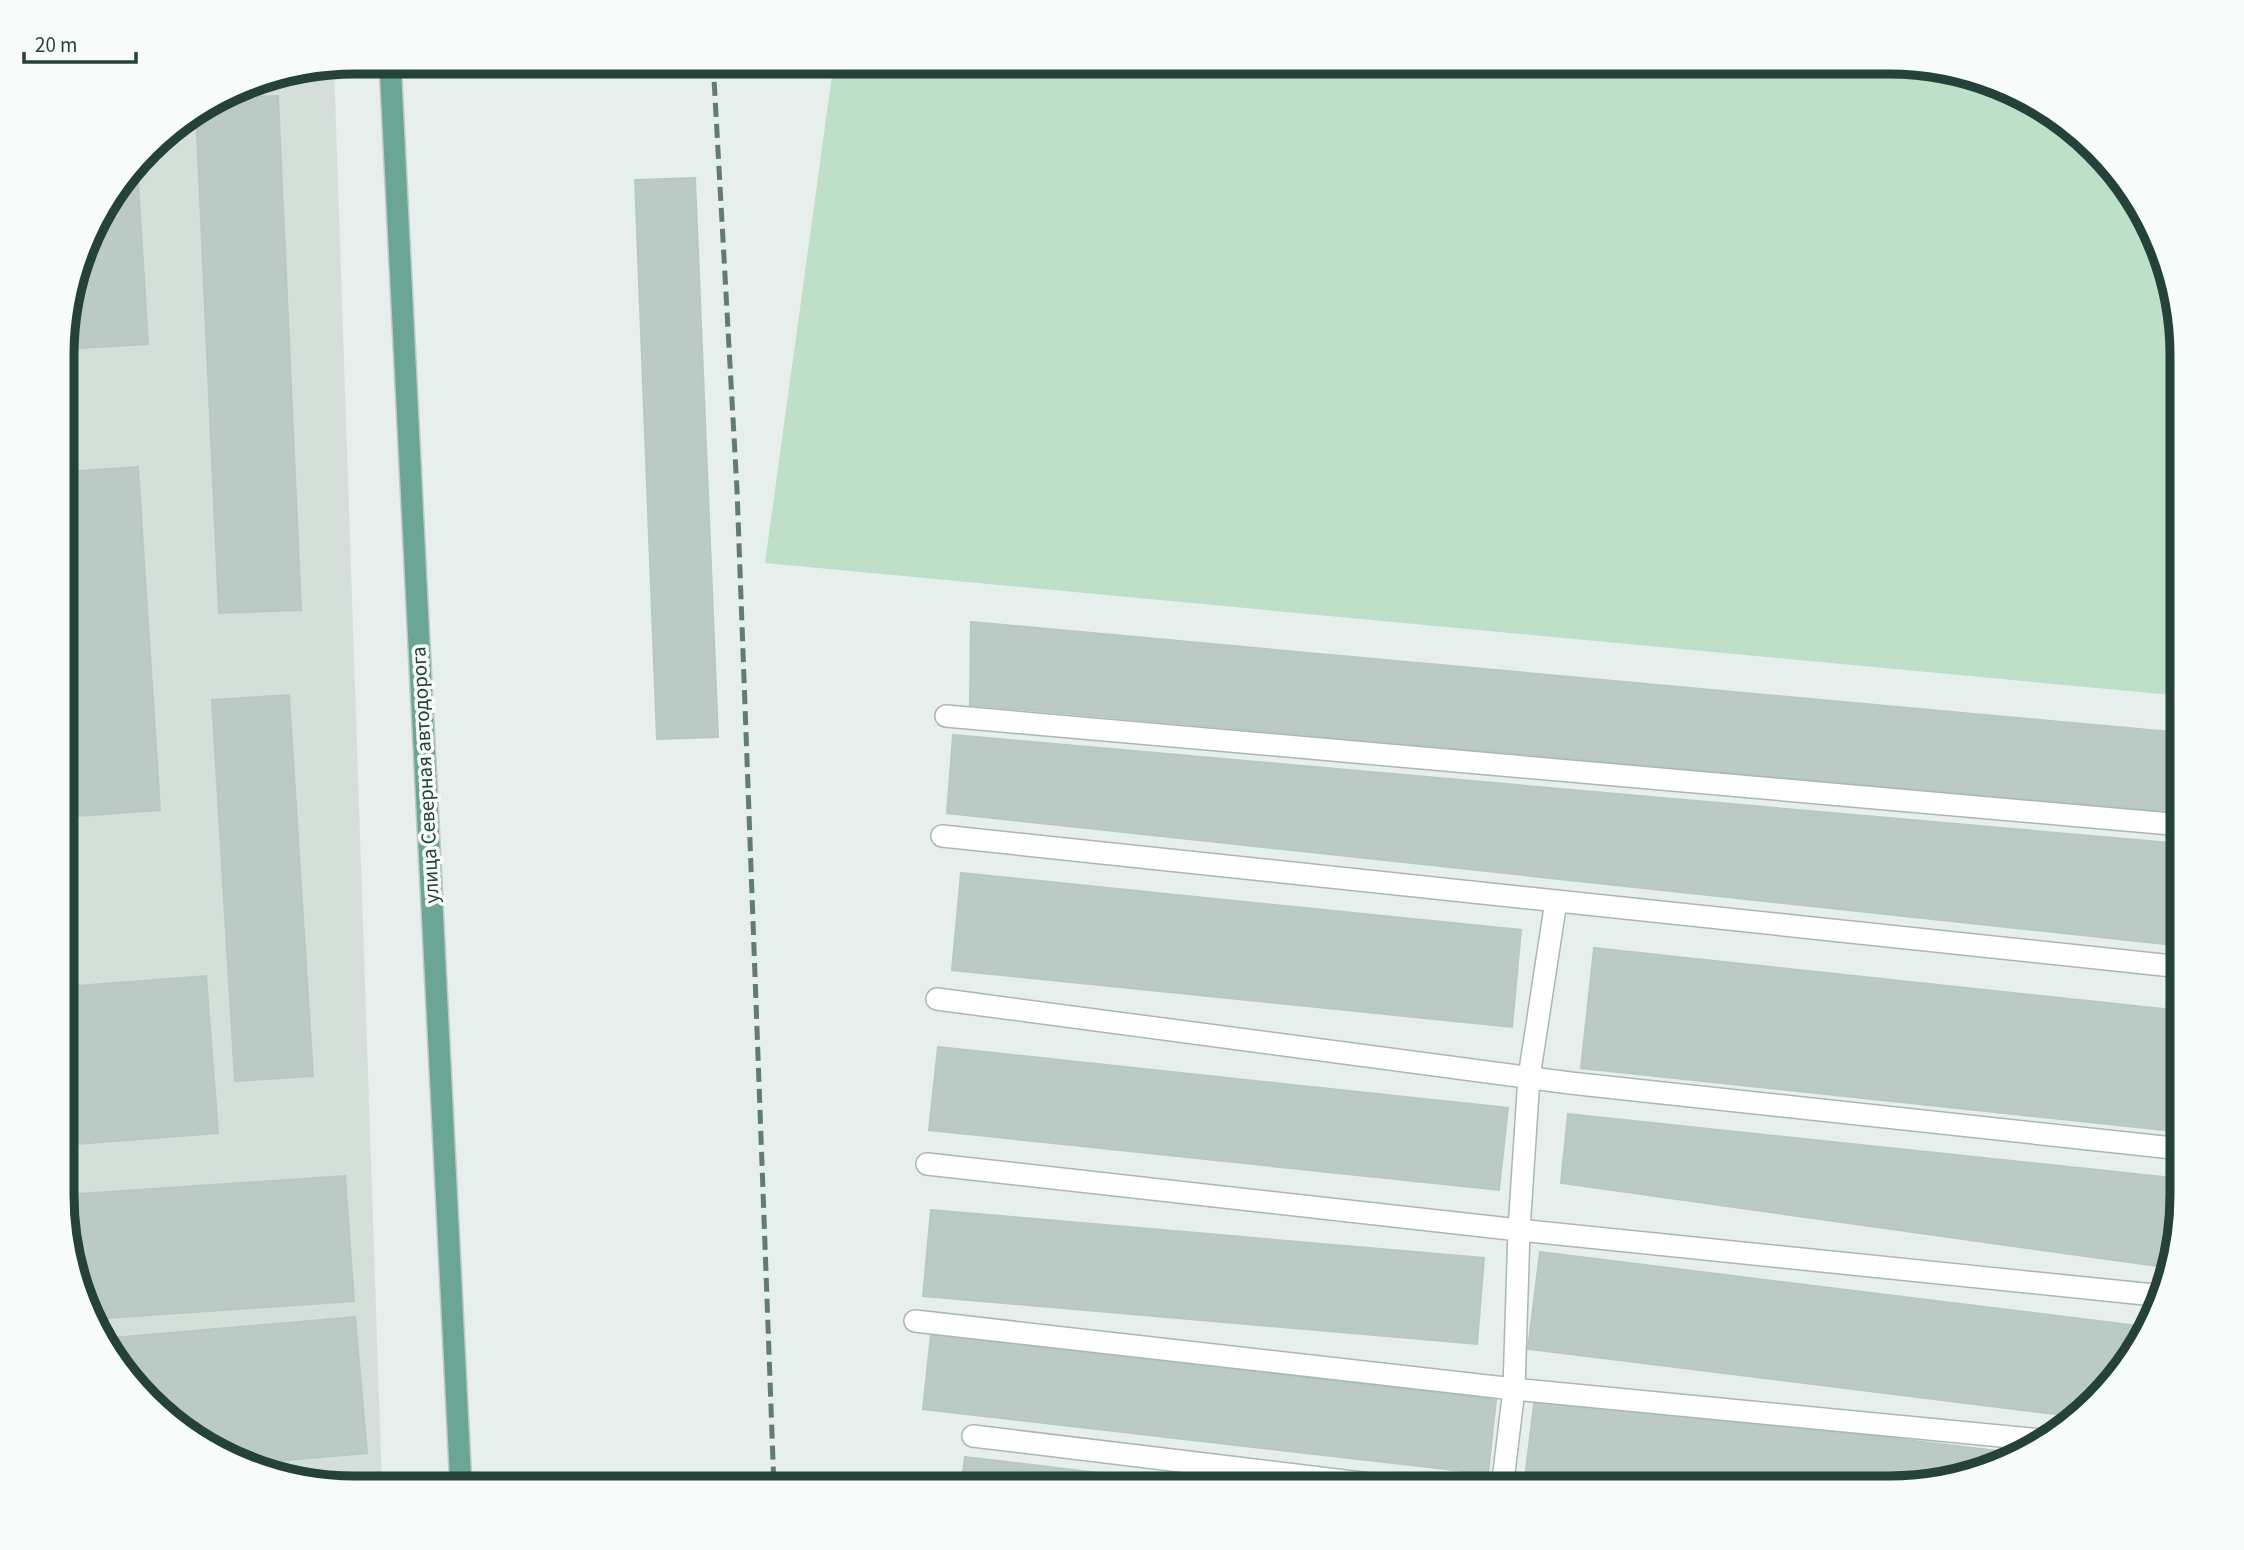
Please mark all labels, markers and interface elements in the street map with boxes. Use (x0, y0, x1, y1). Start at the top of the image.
scale bar (24, 21, 136, 65)
text: 20 m (35, 30, 77, 60)
street label: улица Северная автодорога (403, 646, 447, 904)

